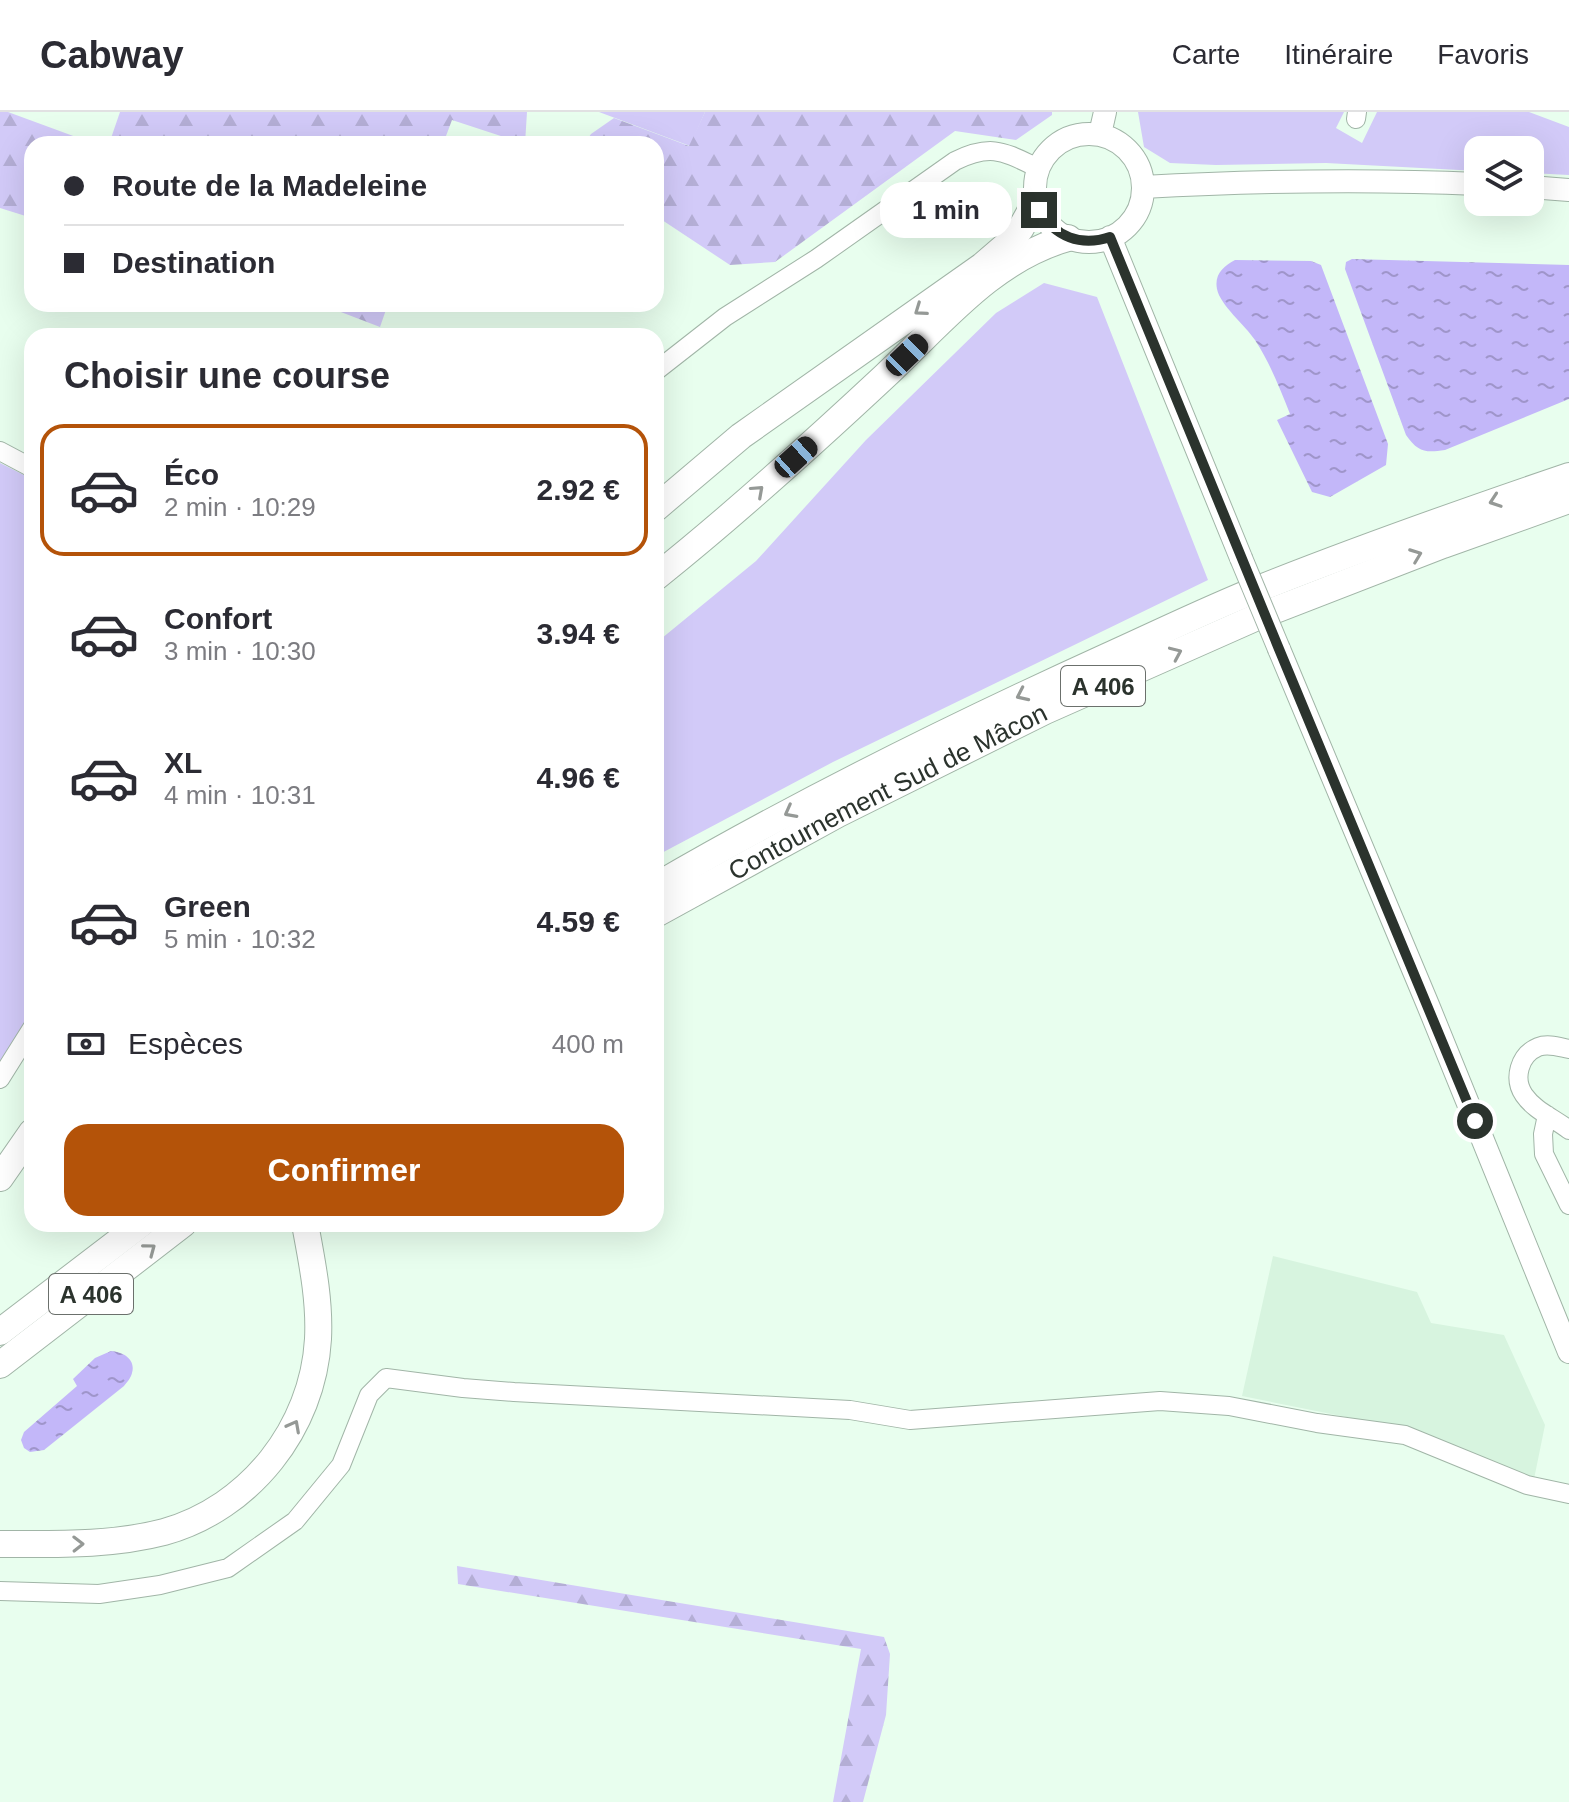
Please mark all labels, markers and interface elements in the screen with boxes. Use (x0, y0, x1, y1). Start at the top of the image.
text: Cabway (40, 34, 184, 76)
text: Carte (1172, 39, 1240, 70)
text: Itinéraire (1284, 39, 1393, 70)
text: Favoris (1437, 39, 1529, 70)
map controls (1464, 136, 1544, 216)
button: layers (1464, 136, 1544, 216)
text: Route de la Madeleine (112, 169, 427, 202)
callout: 1 min (879, 182, 1011, 238)
route end (1021, 192, 1057, 228)
text: 1 min (912, 195, 980, 225)
text: Destination (112, 246, 275, 279)
one-way arrow (915, 300, 929, 315)
car (881, 330, 933, 380)
text: Choisir une course (64, 355, 390, 396)
car (770, 432, 822, 482)
icon: car (68, 454, 140, 526)
text: Éco (164, 458, 219, 491)
text: 2.92 € (537, 473, 620, 506)
one-way arrow (748, 486, 763, 501)
text: 2 min · 10:29 (164, 492, 316, 522)
one-way arrow (1489, 492, 1503, 508)
one-way arrow (1408, 548, 1422, 565)
icon: car (68, 598, 140, 670)
text: Confort (164, 602, 272, 635)
text: 3.94 € (537, 617, 620, 650)
text: 3 min · 10:30 (164, 636, 316, 666)
one-way arrow (1167, 646, 1182, 662)
road number: A 406 (1061, 666, 1145, 706)
one-way arrow (1016, 686, 1030, 702)
street label: Contournement Sud de Mâcon (723, 697, 1052, 886)
icon: car (68, 742, 140, 814)
text: XL (164, 746, 202, 779)
text: 4.96 € (537, 761, 620, 794)
text: 4 min · 10:31 (164, 780, 316, 810)
one-way arrow (784, 802, 798, 818)
icon: car (68, 886, 140, 958)
text: Green (164, 890, 251, 923)
text: 4.59 € (537, 905, 620, 938)
text: 5 min · 10:32 (164, 924, 316, 954)
icon: cash (64, 1022, 108, 1066)
text: Espèces (128, 1027, 243, 1060)
text: 400 m (552, 1029, 624, 1059)
route start (1457, 1103, 1493, 1139)
button: Confirmer (64, 1124, 624, 1216)
one-way arrow (141, 1244, 156, 1258)
road number: A 406 (49, 1274, 133, 1314)
one-way arrow (284, 1419, 299, 1434)
one-way arrow (72, 1535, 85, 1552)

